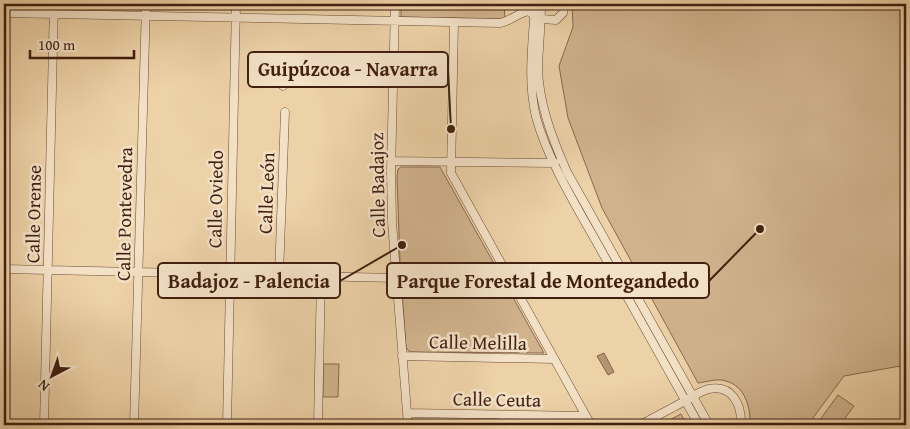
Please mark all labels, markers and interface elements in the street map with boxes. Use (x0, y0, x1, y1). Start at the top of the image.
scale bar (30, 28, 134, 60)
text: 100 m (38, 34, 76, 55)
callout: Guipúzcoa - Navarra (248, 52, 448, 87)
text: Guipúzcoa - Navarra (258, 54, 439, 83)
street label: Calle Badajoz (362, 132, 392, 238)
street label: Calle Pontevedra (109, 147, 139, 281)
street label: Calle Oviedo (200, 150, 230, 248)
street label: Calle León (251, 151, 281, 234)
street label: Calle Orense (18, 165, 48, 263)
callout: Badajoz - Palencia (158, 263, 340, 298)
callout: Parque Forestal de Montegandedo (387, 263, 709, 298)
text: Badajoz - Palencia (168, 266, 331, 295)
text: Parque Forestal de Montegandedo (397, 266, 700, 295)
street label: Calle Melilla (429, 327, 527, 357)
north arrow (28, 352, 78, 402)
text: N (33, 375, 54, 396)
street label: Calle Ceuta (453, 384, 541, 414)

